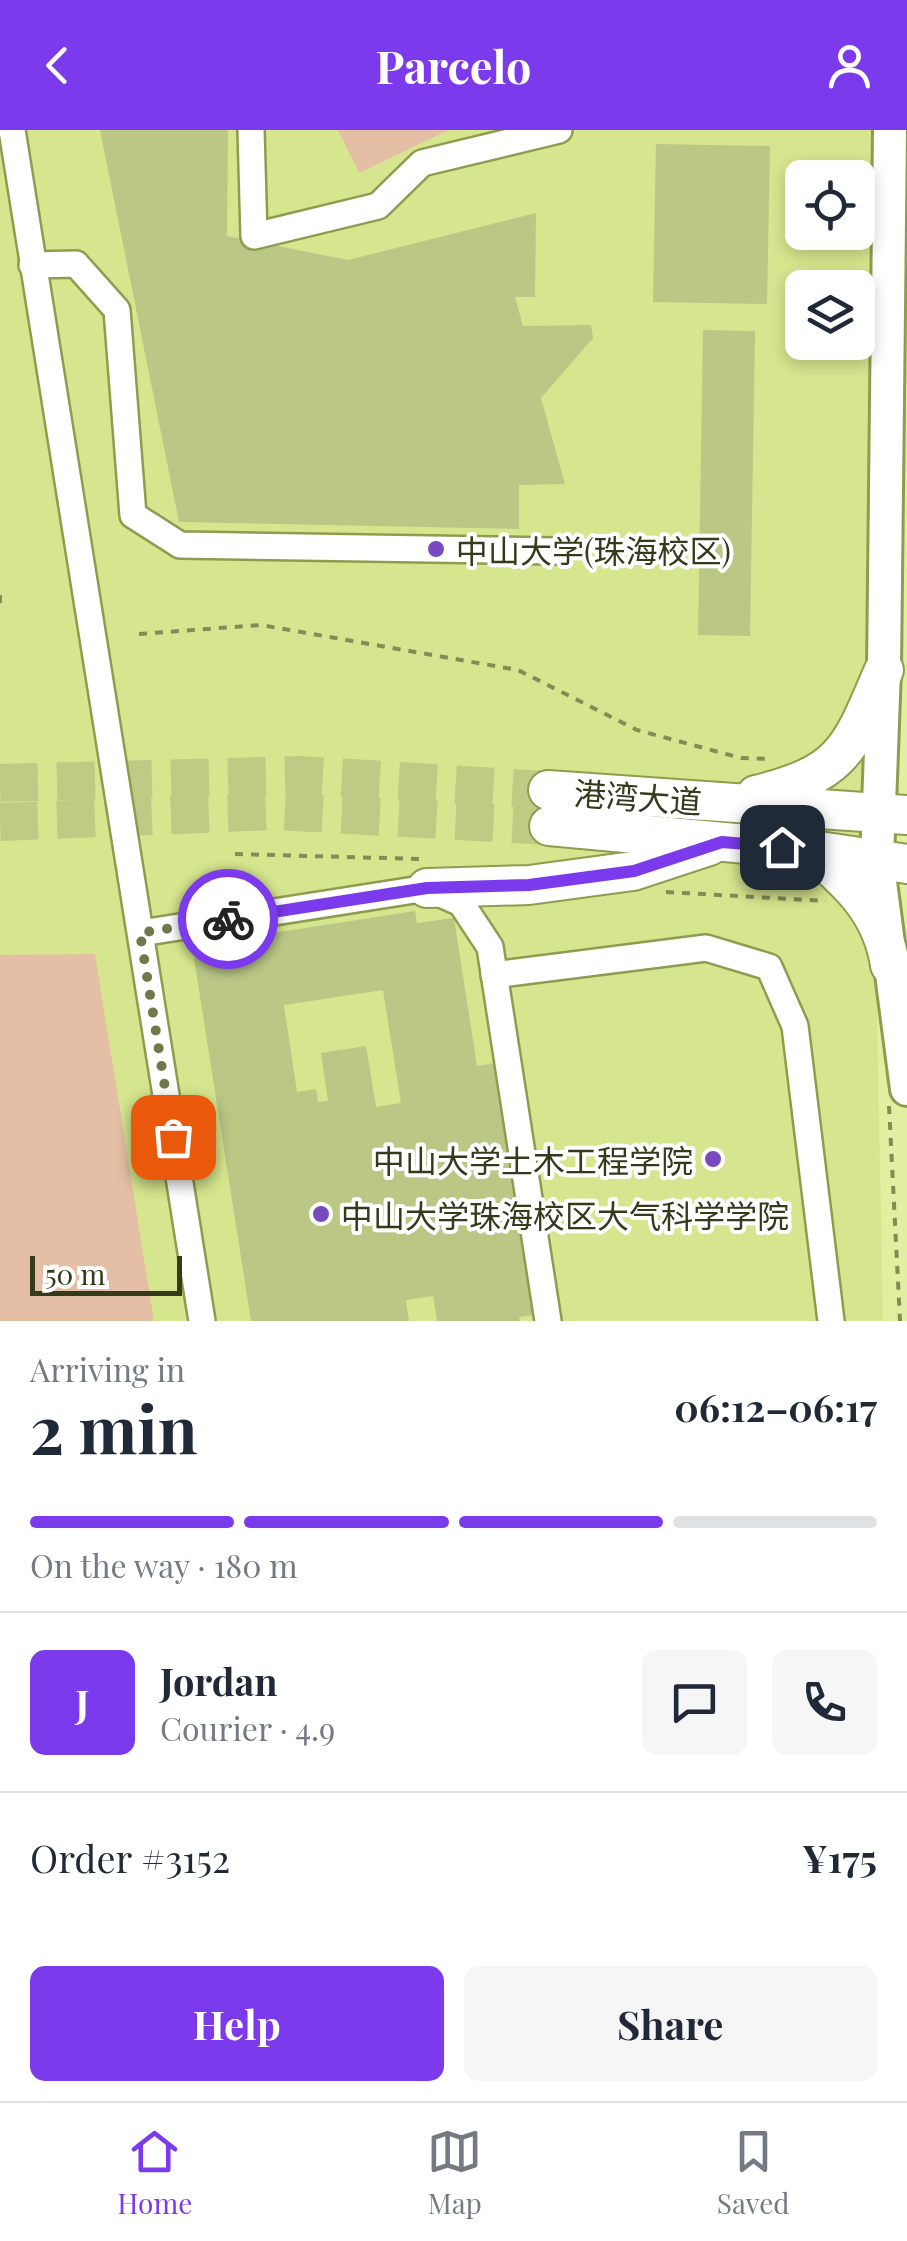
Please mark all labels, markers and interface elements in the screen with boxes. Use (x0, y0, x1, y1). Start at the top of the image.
text: Parcelo (376, 35, 531, 95)
icon: back (30, 38, 85, 93)
icon: person (822, 38, 877, 93)
map controls (785, 160, 875, 360)
button: locate (785, 160, 875, 250)
button: layers (785, 270, 875, 360)
place label: 中山大学(珠海校区) (456, 528, 731, 571)
marker: 中山大学(珠海校区) (425, 538, 447, 560)
street label: 港湾大道 (573, 770, 703, 822)
pin (740, 805, 825, 890)
icon: home (755, 820, 810, 875)
courier (178, 869, 278, 969)
icon: bike (201, 892, 256, 947)
pin (131, 1095, 216, 1180)
icon: bag (146, 1110, 201, 1165)
place label: 中山大学土木工程学院 (373, 1138, 693, 1181)
marker: 中山大学土木工程学院 (702, 1148, 724, 1170)
place label: 中山大学珠海校区大气科学学院 (341, 1193, 789, 1236)
marker: 中山大学珠海校区大气科学学院 (310, 1203, 332, 1225)
scale bar (30, 1251, 182, 1296)
text: 50 m (45, 1255, 105, 1292)
text: Arriving in (30, 1347, 185, 1390)
text: 06:12–06:17 (674, 1381, 877, 1432)
text: 2 min (30, 1384, 198, 1470)
text: On the way · 180 m (30, 1543, 298, 1586)
button: chat (642, 1650, 747, 1755)
button: phone (772, 1650, 877, 1755)
text: Jordan (160, 1655, 278, 1706)
text: J (76, 1677, 89, 1728)
text: Courier · 4.9 (160, 1706, 335, 1749)
text: Order #3152 (30, 1832, 230, 1883)
text: ¥175 (802, 1832, 877, 1883)
button: Help (30, 1966, 444, 2081)
button: Share (464, 1966, 877, 2081)
tab: Home (117, 2124, 192, 2221)
tab: Map (427, 2124, 482, 2221)
tab: Saved (717, 2124, 790, 2221)

